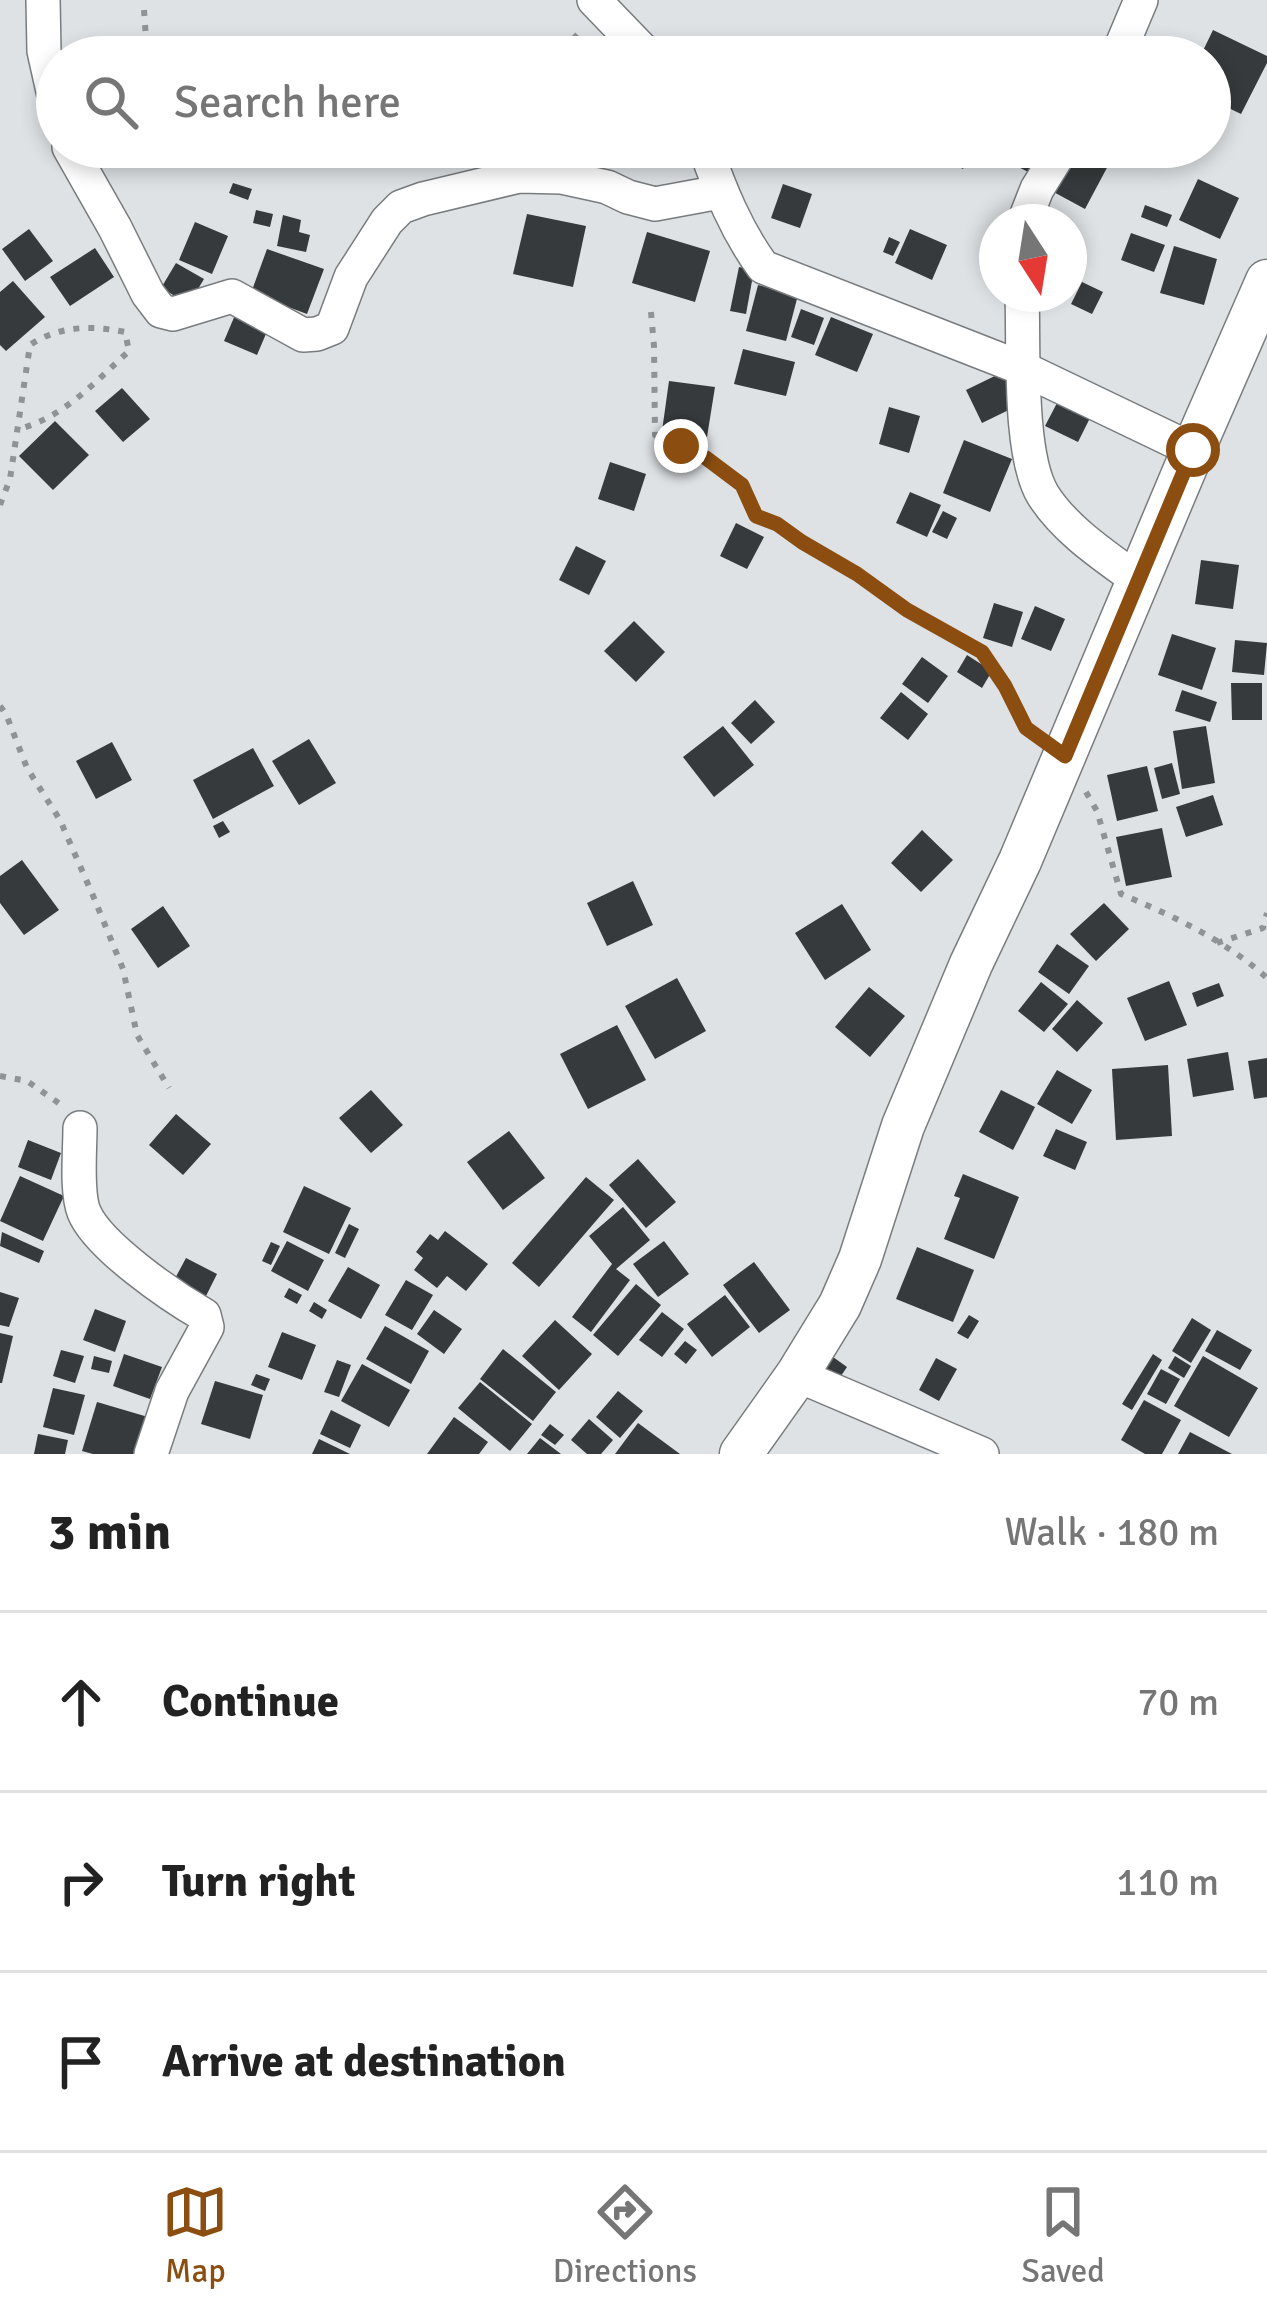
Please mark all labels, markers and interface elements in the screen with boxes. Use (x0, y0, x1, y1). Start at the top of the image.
search box (36, 36, 1231, 168)
icon: search (78, 69, 144, 135)
text: Search here (174, 75, 401, 130)
north arrow (979, 204, 1087, 312)
route end (654, 419, 708, 473)
route start (1166, 423, 1220, 477)
text: 3 min (48, 1501, 171, 1564)
text: Walk · 180 m (1005, 1508, 1219, 1556)
icon: ahead (48, 1669, 114, 1735)
text: Continue (162, 1674, 339, 1729)
text: 70 m (1137, 1678, 1219, 1726)
icon: right (48, 1849, 114, 1915)
text: Turn right (162, 1854, 356, 1909)
text: 110 m (1116, 1858, 1219, 1906)
icon: arrive (48, 2029, 114, 2095)
text: Arrive at destination (162, 2034, 566, 2089)
tab: Map (162, 2179, 228, 2292)
tab: Directions (553, 2179, 697, 2292)
tab: Saved (1022, 2179, 1105, 2292)

